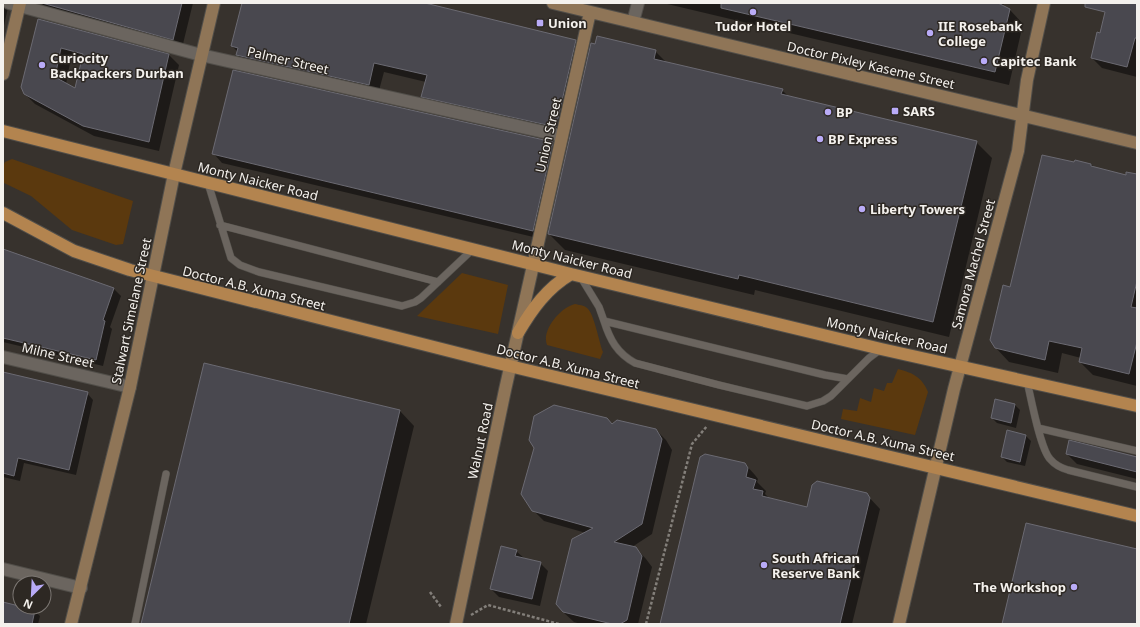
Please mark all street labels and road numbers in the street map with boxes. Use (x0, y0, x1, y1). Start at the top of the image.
street label: Doctor Pixley Kaseme Street (785, 37, 957, 93)
street label: Palmer Street (246, 42, 331, 78)
street label: Union Street (531, 95, 565, 174)
street label: Monty Naicker Road (196, 157, 320, 205)
street label: Samora Machel Street (947, 197, 999, 331)
street label: Monty Naicker Road (510, 235, 634, 283)
street label: Stalwart Simelane Street (107, 236, 155, 386)
street label: Doctor A.B. Xuma Street (181, 262, 328, 315)
street label: Monty Naicker Road (825, 312, 949, 358)
street label: Milne Street (20, 338, 96, 372)
street label: Doctor A.B. Xuma Street (495, 340, 642, 393)
street label: Walnut Road (463, 401, 497, 481)
street label: Doctor A.B. Xuma Street (810, 415, 957, 465)

